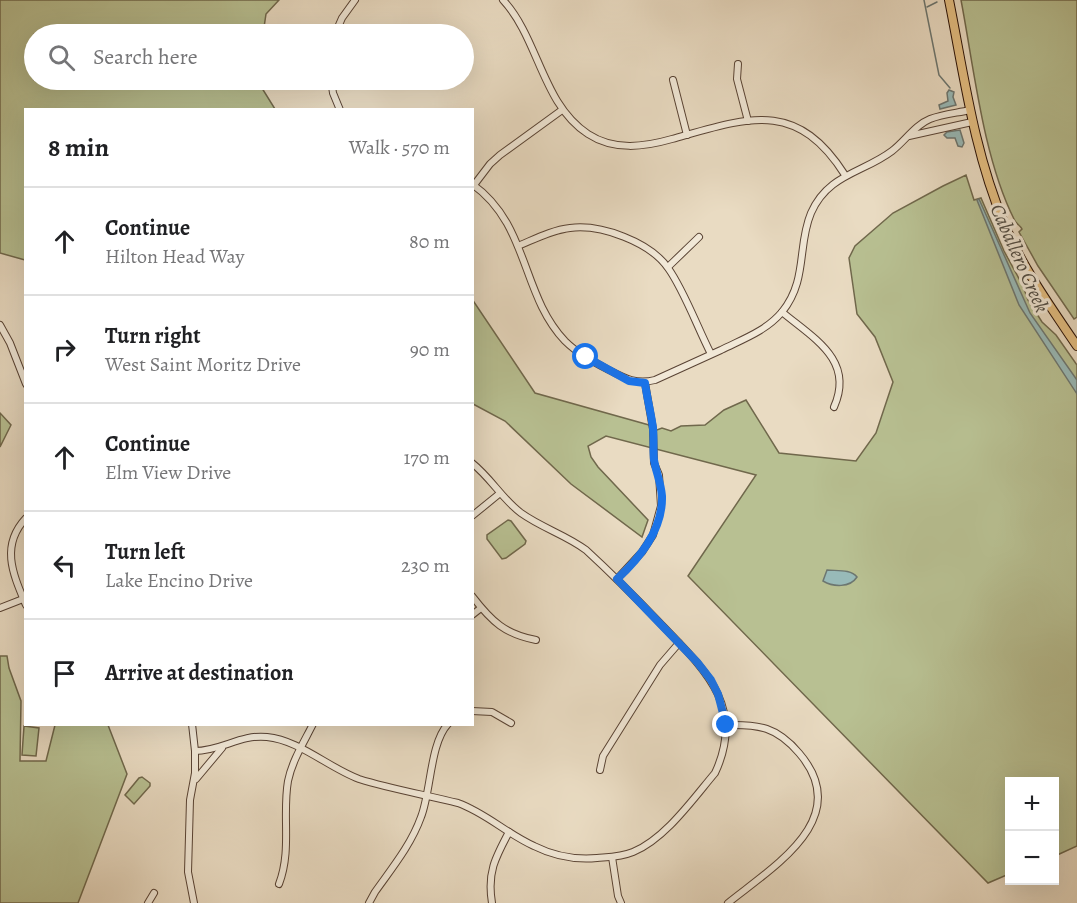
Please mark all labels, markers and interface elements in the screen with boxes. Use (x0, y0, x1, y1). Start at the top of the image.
search box (24, 24, 474, 90)
icon: search (45, 41, 78, 74)
text: Search here (93, 42, 198, 72)
text: 8 min (48, 130, 109, 165)
text: Walk · 570 m (349, 134, 450, 161)
water label: Caballero Creek (984, 200, 1056, 317)
text: Continue (105, 213, 190, 243)
icon: ahead (48, 225, 81, 258)
text: 80 m (409, 228, 450, 255)
text: Hilton Head Way (105, 243, 244, 270)
text: Turn right (105, 321, 201, 351)
icon: right (48, 333, 81, 366)
text: 90 m (410, 336, 450, 363)
route start (572, 343, 598, 369)
text: West Saint Moritz Drive (105, 351, 301, 378)
text: Continue (105, 429, 190, 459)
icon: ahead (48, 441, 81, 474)
text: 170 m (404, 444, 450, 471)
text: Elm View Drive (105, 459, 231, 486)
text: Turn left (105, 537, 185, 567)
icon: left (48, 549, 81, 582)
text: 230 m (401, 552, 450, 579)
text: Lake Encino Drive (105, 567, 253, 594)
icon: arrive (48, 657, 81, 690)
text: Arrive at destination (105, 658, 294, 688)
route end (712, 711, 738, 737)
map controls (1005, 777, 1059, 885)
button: + (1005, 777, 1059, 831)
button: − (1005, 831, 1059, 885)

